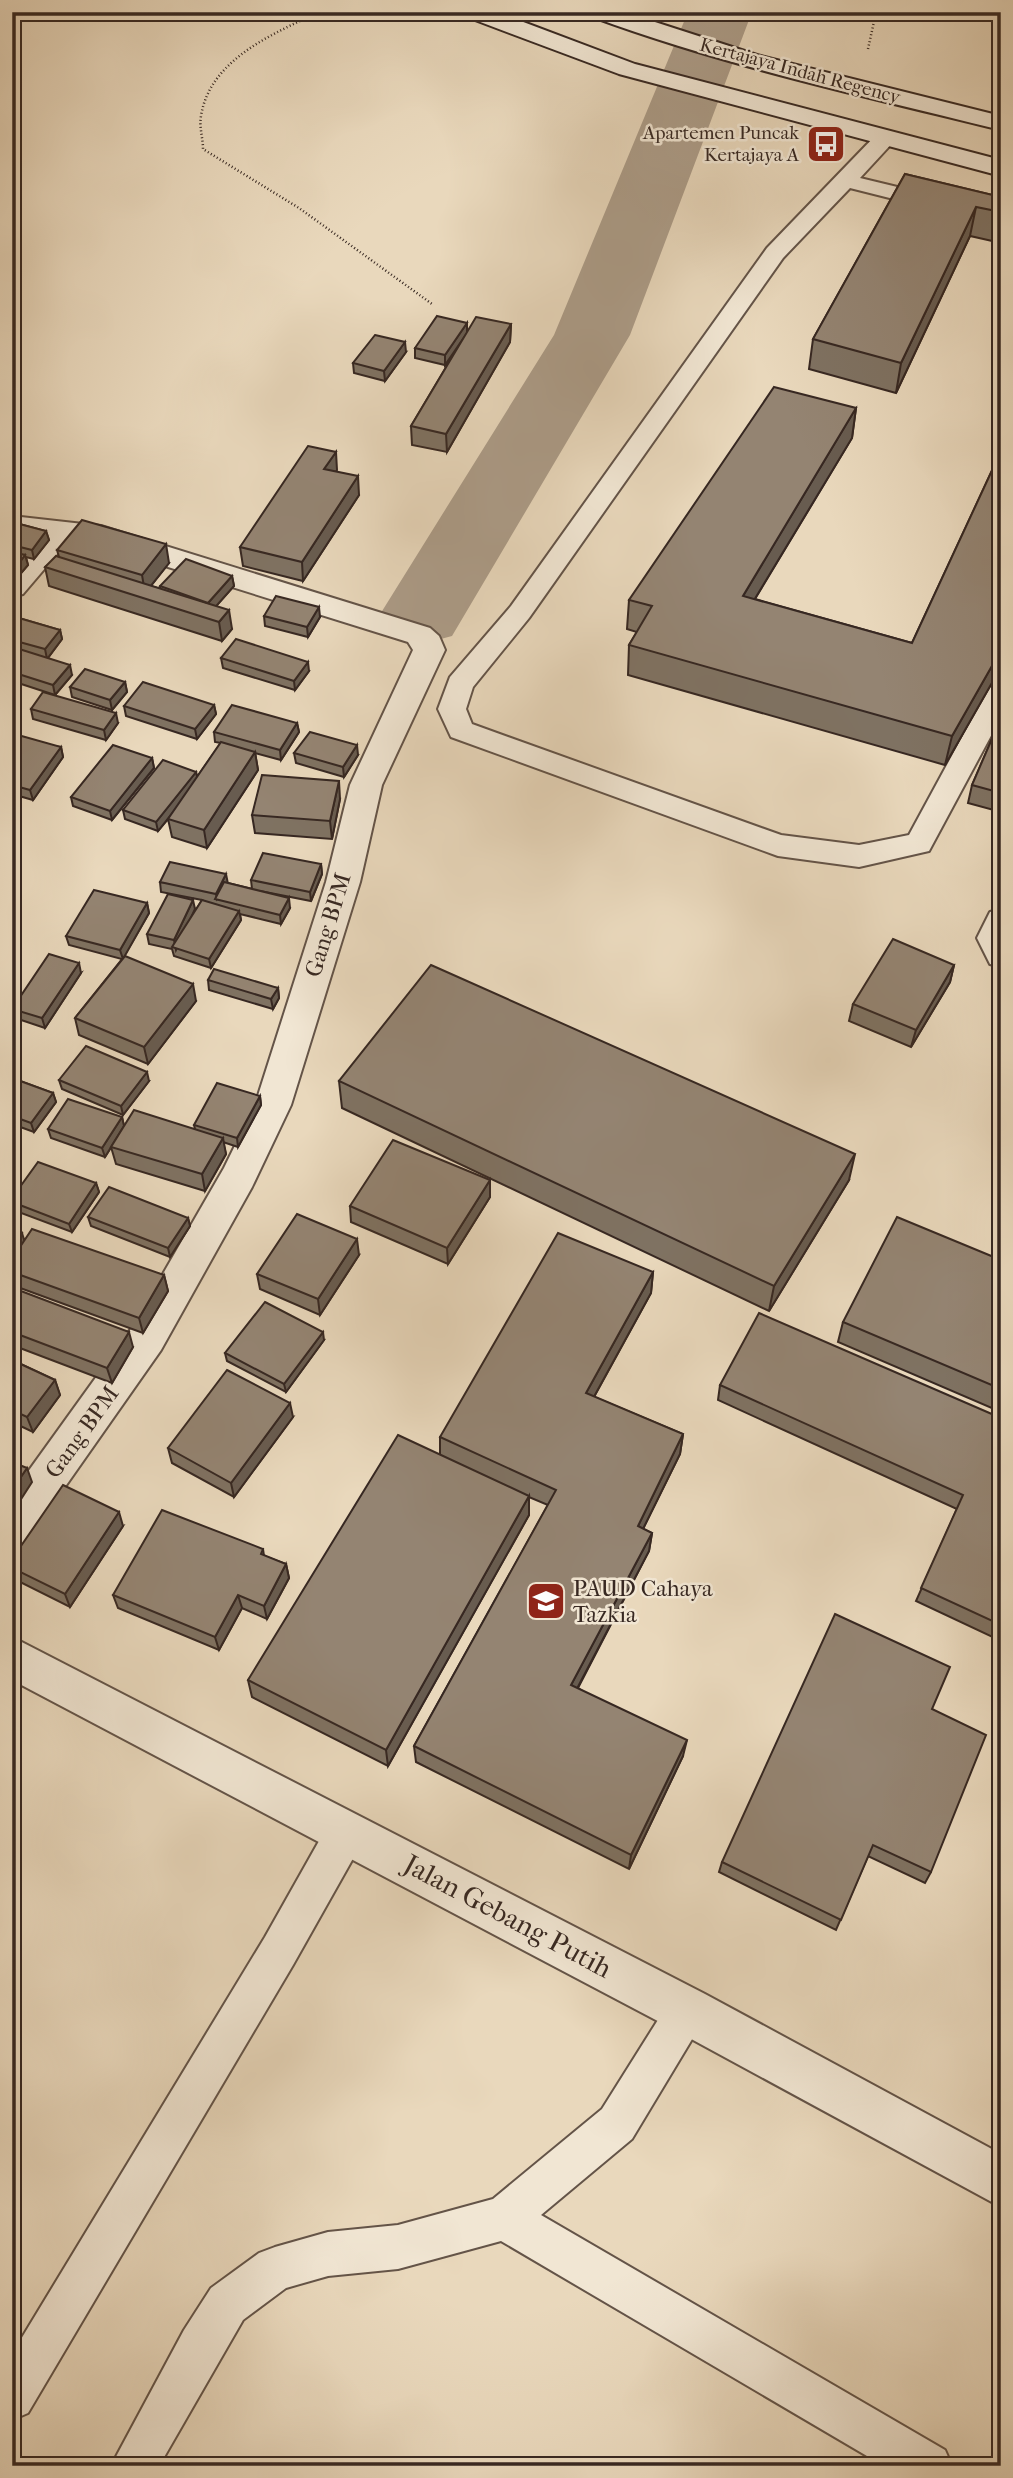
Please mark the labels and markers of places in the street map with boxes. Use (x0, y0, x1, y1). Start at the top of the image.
place label: Apartemen Puncak Kertajaya A (642, 122, 800, 166)
bus stop icon: Apartemen Puncak Kertajaya A (805, 123, 847, 165)
place label: PAUD Cahaya Tazkia (573, 1575, 713, 1628)
school or university icon: PAUD Cahaya Tazkia (525, 1580, 567, 1622)

